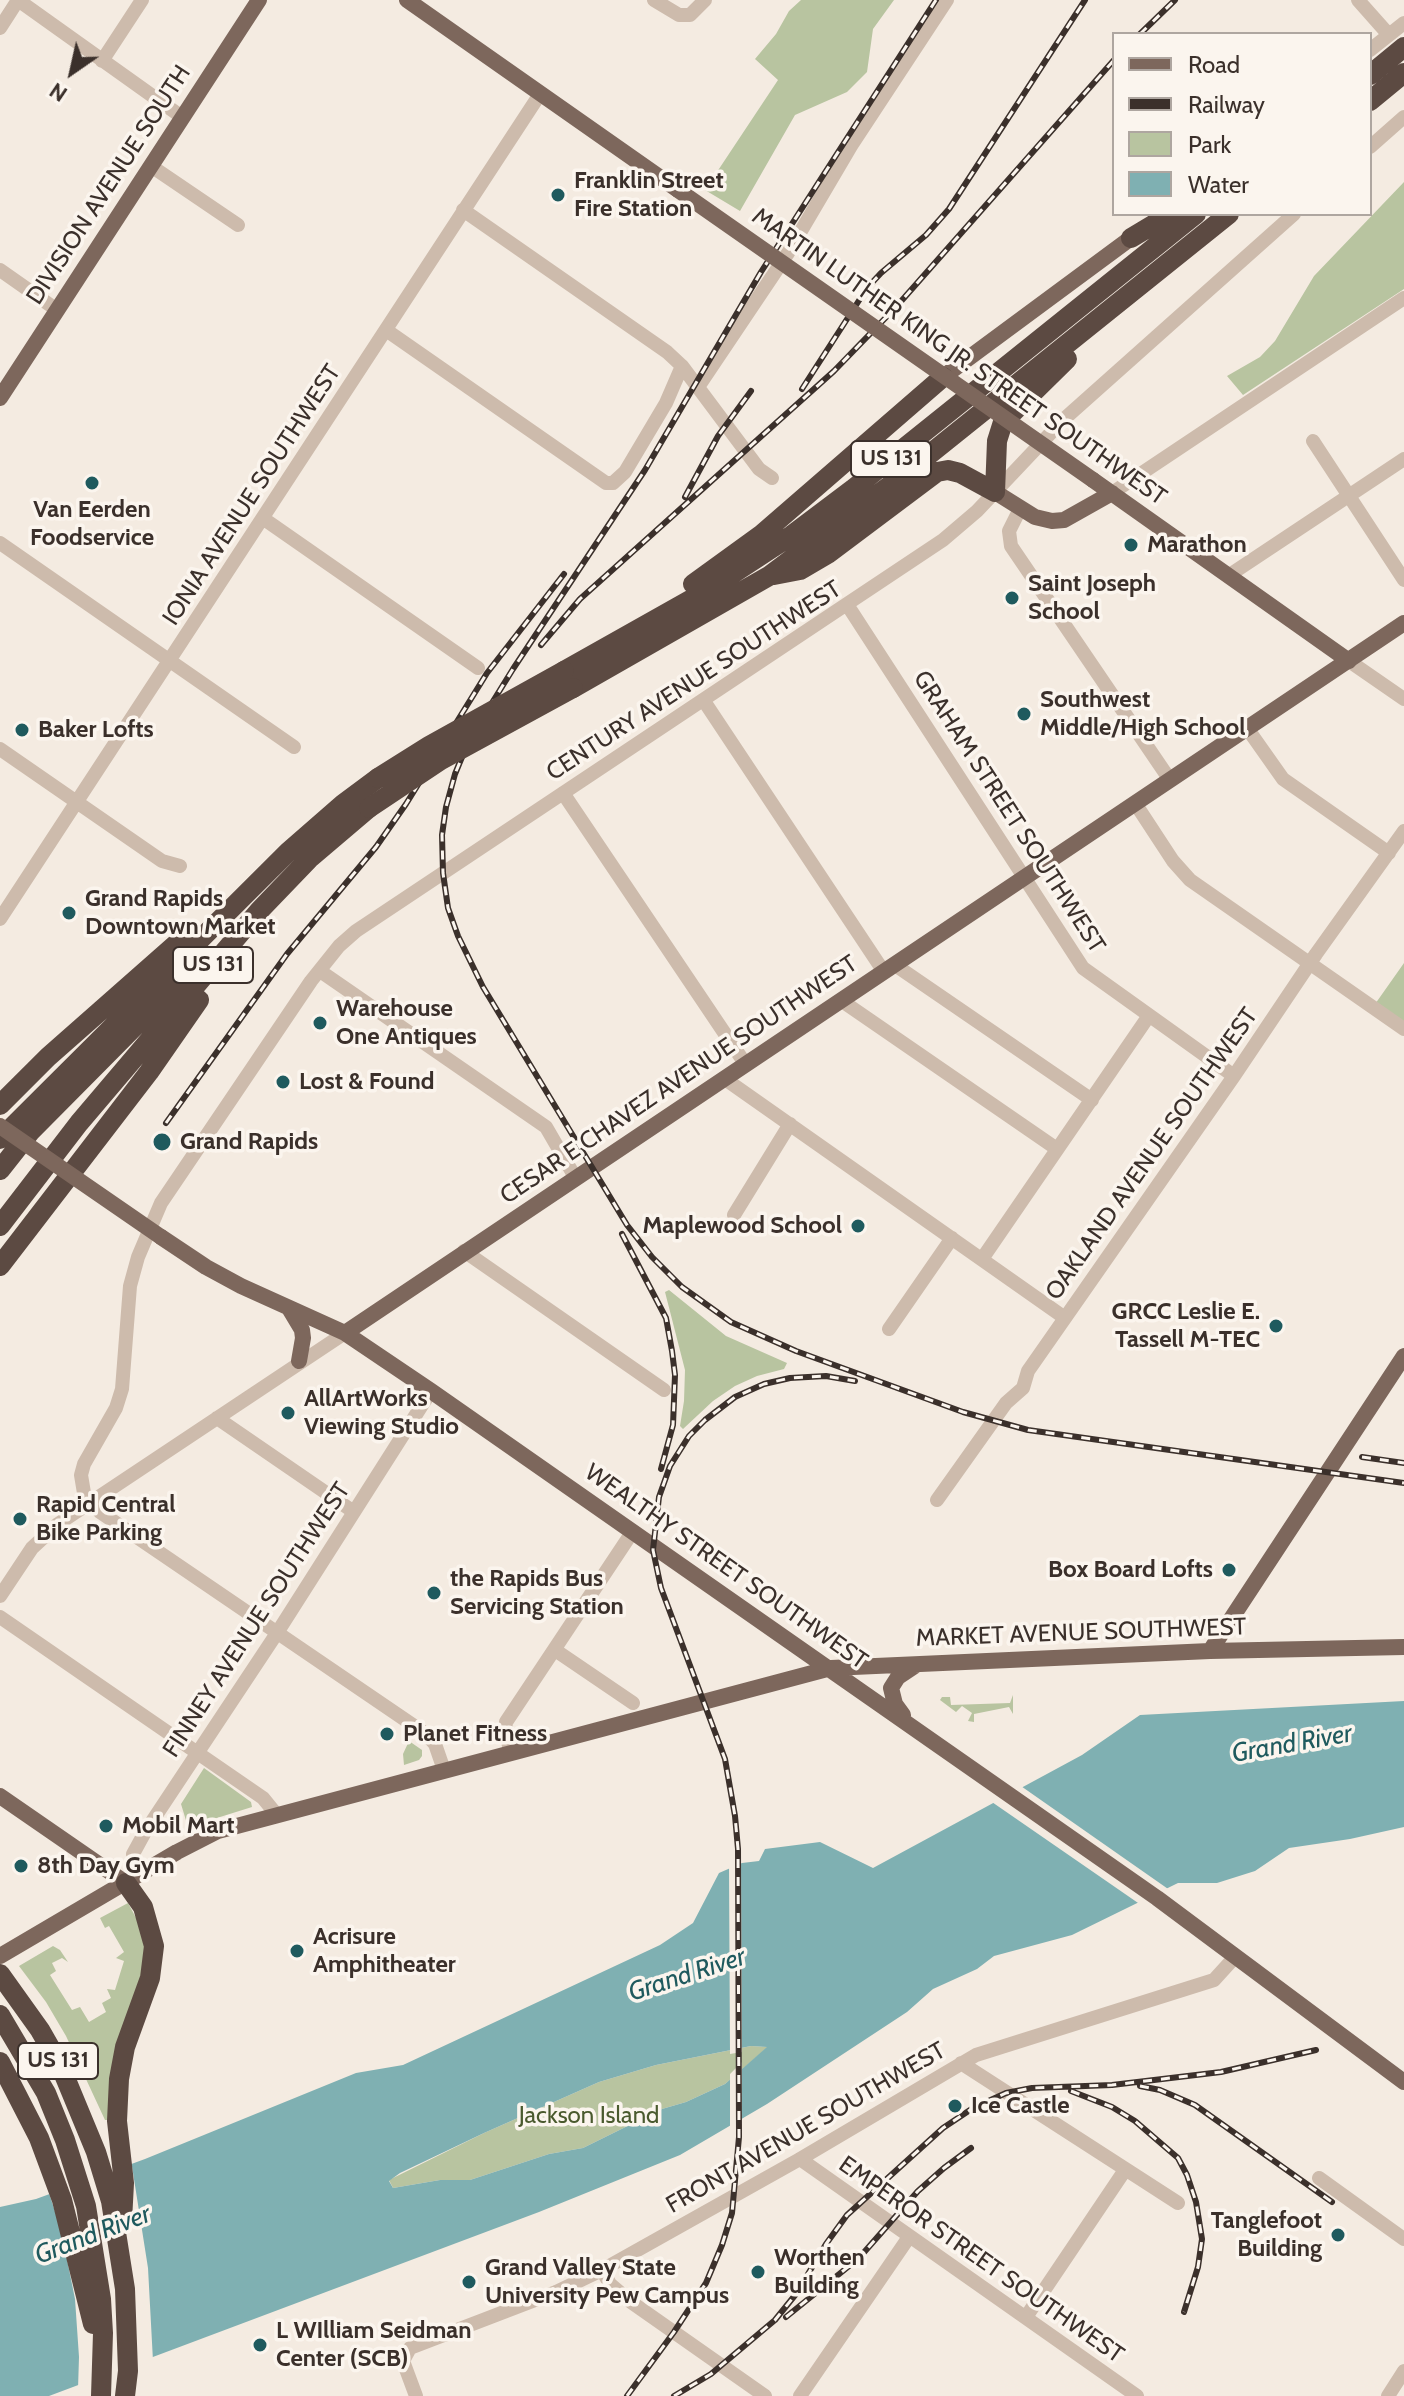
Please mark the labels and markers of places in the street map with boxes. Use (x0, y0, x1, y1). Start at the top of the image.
place label: Franklin Street Fire Station (574, 167, 724, 223)
marker: Franklin Street Fire Station (549, 186, 567, 204)
marker: Van Eerden Foodservice (83, 474, 101, 492)
place label: Van Eerden Foodservice (30, 496, 154, 552)
place label: Marathon (1147, 531, 1247, 559)
marker: Marathon (1122, 536, 1140, 554)
place label: Saint Joseph School (1028, 570, 1156, 626)
marker: Saint Joseph School (1003, 589, 1021, 607)
place label: Southwest Middle/High School (1040, 686, 1246, 742)
marker: Southwest Middle/High School (1015, 705, 1033, 723)
place label: Baker Lofts (38, 716, 154, 744)
marker: Baker Lofts (13, 721, 31, 739)
place label: Grand Rapids Downtown Market (85, 885, 276, 941)
marker: Grand Rapids Downtown Market (60, 904, 78, 922)
place label: Warehouse One Antiques (336, 995, 477, 1051)
marker: Warehouse One Antiques (311, 1014, 329, 1032)
place label: Lost & Found (299, 1068, 434, 1096)
marker: Lost & Found (274, 1073, 292, 1091)
place label: Grand Rapids (180, 1128, 318, 1156)
marker: Grand Rapids (151, 1131, 173, 1153)
place label: Maplewood School (642, 1212, 842, 1240)
marker: Maplewood School (849, 1217, 867, 1235)
place label: GRCC Leslie E. Tassell M-TEC (1111, 1298, 1260, 1354)
marker: GRCC Leslie E. Tassell M-TEC (1267, 1317, 1285, 1335)
place label: AllArtWorks Viewing Studio (304, 1385, 459, 1441)
marker: AllArtWorks Viewing Studio (279, 1404, 297, 1422)
place label: Rapid Central Bike Parking (36, 1491, 176, 1547)
marker: Rapid Central Bike Parking (11, 1510, 29, 1528)
place label: Box Board Lofts (1048, 1556, 1213, 1584)
marker: Box Board Lofts (1220, 1561, 1238, 1579)
place label: the Rapids Bus Servicing Station (450, 1565, 624, 1621)
marker: the Rapids Bus Servicing Station (425, 1584, 443, 1602)
place label: Planet Fitness (403, 1720, 547, 1748)
marker: Planet Fitness (378, 1725, 396, 1743)
place label: Mobil Mart (122, 1812, 235, 1840)
marker: Mobil Mart (97, 1817, 115, 1835)
place label: 8th Day Gym (37, 1852, 175, 1880)
marker: 8th Day Gym (12, 1857, 30, 1875)
place label: Acrisure Amphitheater (313, 1923, 456, 1979)
marker: Acrisure Amphitheater (288, 1942, 306, 1960)
place label: Ice Castle (971, 2092, 1070, 2120)
marker: Ice Castle (946, 2097, 964, 2115)
place label: Tanglefoot Building (1211, 2207, 1322, 2263)
marker: Tanglefoot Building (1329, 2226, 1347, 2244)
place label: Worthen Building (774, 2244, 865, 2300)
place label: Grand Valley State University Pew Campus (485, 2254, 729, 2310)
marker: Worthen Building (749, 2263, 767, 2281)
marker: Grand Valley State University Pew Campus (460, 2273, 478, 2291)
place label: L WIlliam Seidman Center (SCB) (276, 2317, 471, 2373)
marker: L WIlliam Seidman Center (SCB) (251, 2336, 269, 2354)

